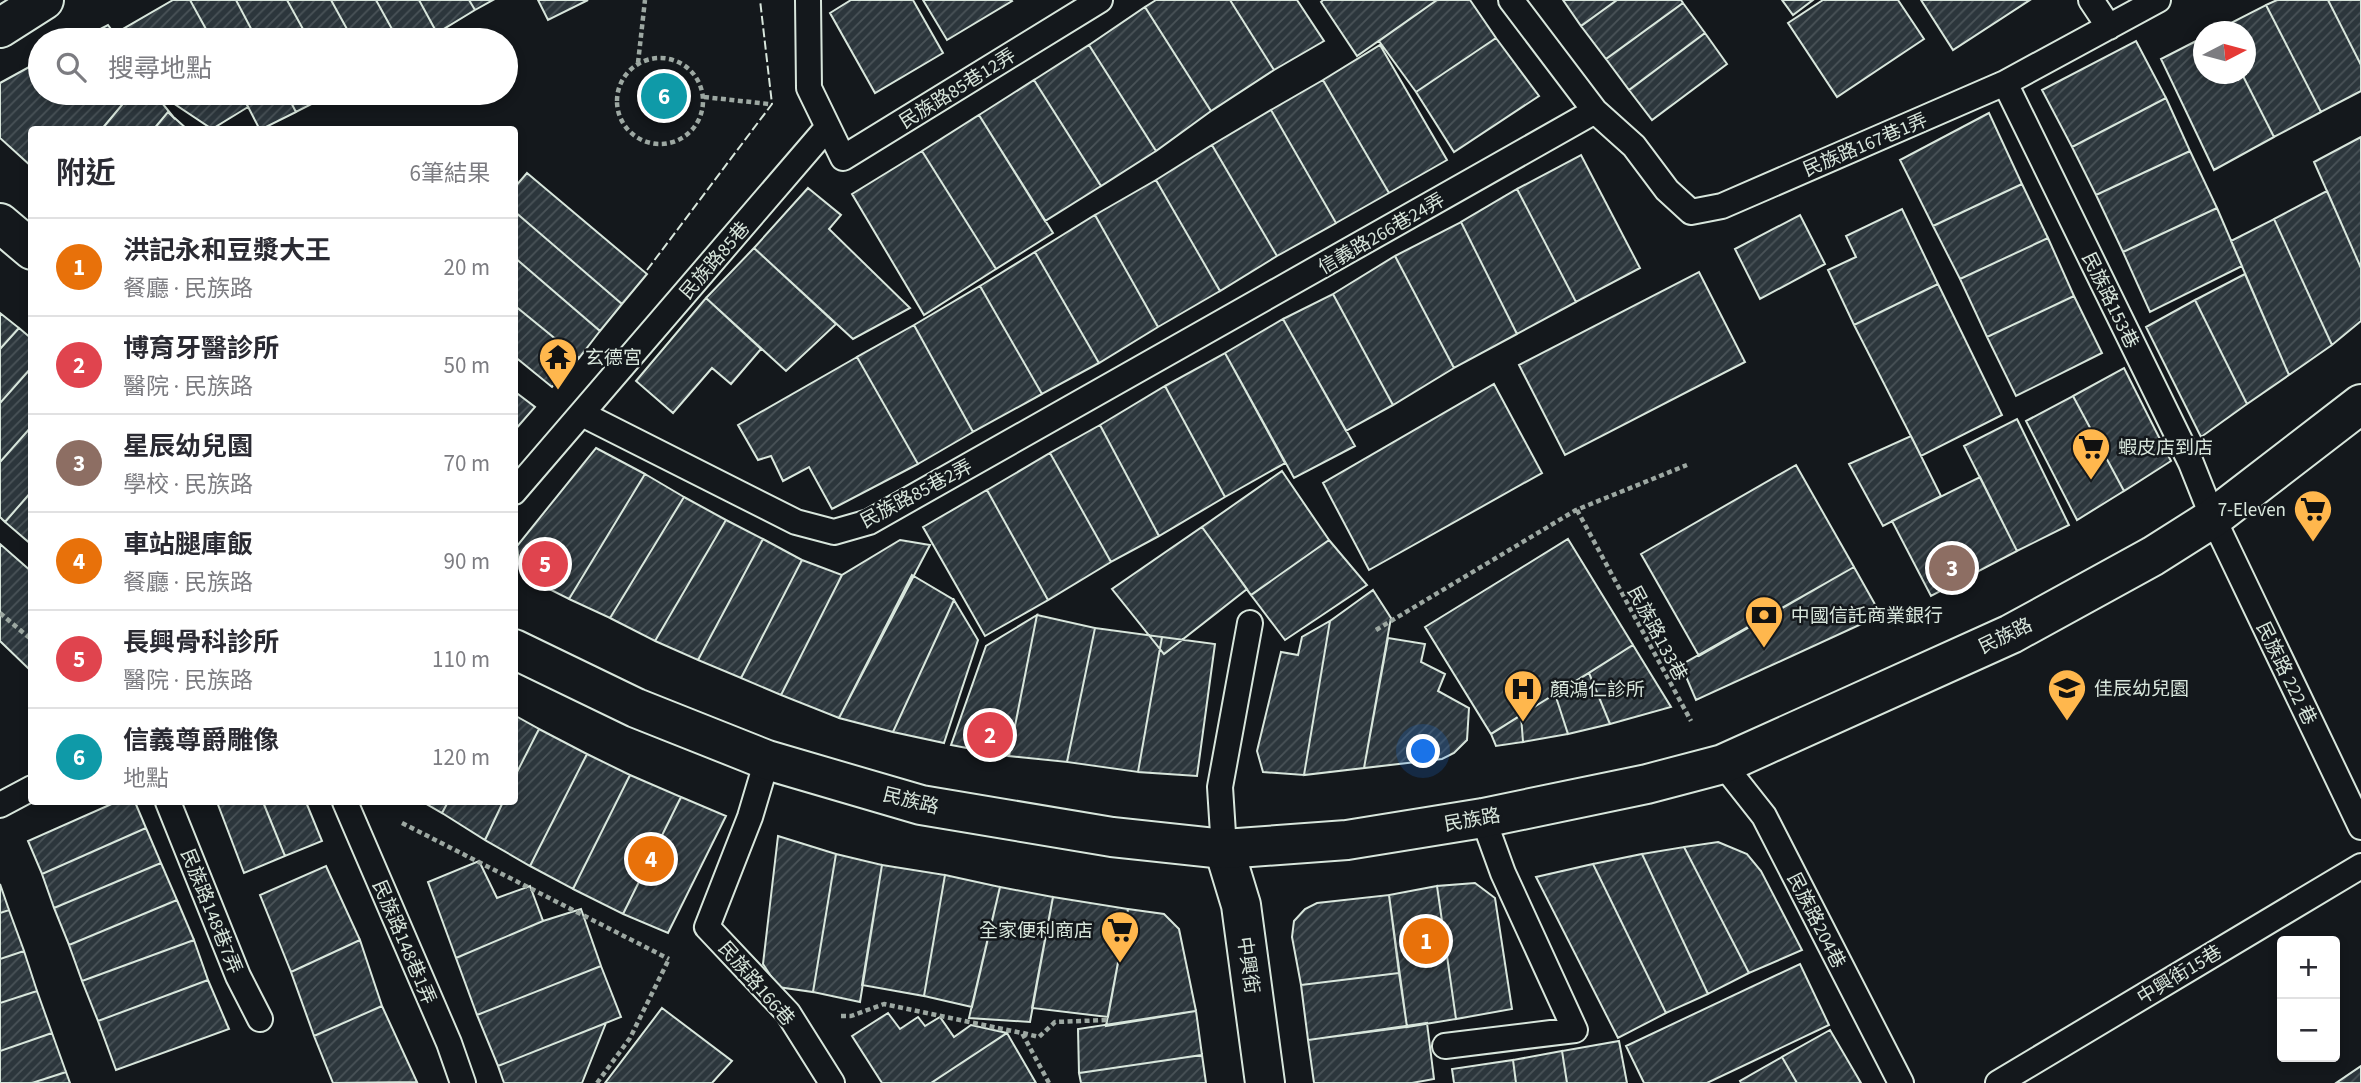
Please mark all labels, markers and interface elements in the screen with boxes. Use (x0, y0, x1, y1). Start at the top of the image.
north arrow (2193, 21, 2256, 84)
search box (28, 28, 518, 105)
street label: 民族路85巷12弄 (894, 43, 1021, 136)
icon: search (52, 48, 90, 86)
text: 搜尋地點 (108, 50, 212, 87)
pin: 6 (641, 70, 687, 122)
street label: 民族路167巷1弄 (1799, 107, 1932, 184)
text: 附近 (56, 152, 116, 195)
text: 6筆結果 (410, 157, 490, 190)
street label: 信義路266巷24弄 (1313, 187, 1450, 282)
street label: 民族路85巷 (674, 216, 756, 306)
text: 洪記永和豆漿大王 (123, 232, 331, 269)
street label: 民族路153巷 (2075, 248, 2145, 353)
text: 1 (73, 251, 85, 284)
text: 20 m (443, 251, 490, 284)
text: 餐廳 · 民族路 (123, 272, 253, 305)
text: 博育牙醫診所 (123, 330, 279, 367)
temple icon: 玄德宮 (537, 336, 579, 391)
place label: 玄德宮 (585, 345, 642, 372)
text: 2 (73, 349, 85, 382)
text: 50 m (443, 349, 490, 382)
text: 醫院 · 民族路 (123, 370, 253, 403)
supermarket icon: 蝦皮店到店 (2070, 426, 2112, 481)
text: 星辰幼兒園 (123, 428, 253, 465)
place label: 蝦皮店到店 (2118, 435, 2213, 462)
text: 3 (73, 447, 85, 480)
text: 70 m (443, 447, 490, 480)
street label: 民族路85巷2弄 (856, 453, 977, 535)
text: 學校 · 民族路 (123, 468, 253, 501)
supermarket icon: 7-Eleven (2292, 488, 2334, 543)
place label: 7-Eleven (2218, 497, 2286, 524)
text: 車站腿庫飯 (123, 526, 253, 563)
pin: 5 (522, 538, 568, 590)
pin: 3 (1929, 542, 1975, 594)
text: 4 (73, 545, 85, 578)
text: 90 m (443, 545, 490, 578)
text: 餐廳 · 民族路 (123, 566, 253, 599)
street label: 民族路133巷 (1620, 581, 1693, 686)
bank icon: 中國信託商業銀行 (1743, 594, 1785, 649)
place label: 中國信託商業銀行 (1791, 603, 1943, 630)
street label: 民族路 (1974, 612, 2037, 661)
street label: 民族路 222 巷 (2249, 617, 2322, 730)
text: 長興骨科診所 (123, 624, 279, 661)
text: 5 (73, 643, 85, 676)
text: 110 m (432, 643, 490, 676)
text: 醫院 · 民族路 (123, 664, 253, 697)
school or university icon: 佳辰幼兒園 (2046, 667, 2088, 722)
hospital icon: 顏鴻仁診所 (1502, 668, 1544, 723)
place label: 佳辰幼兒園 (2094, 676, 2189, 703)
place label: 顏鴻仁診所 (1550, 677, 1645, 704)
pin: 2 (967, 709, 1013, 761)
text: 信義尊爵雕像 (123, 722, 279, 759)
your location (1406, 734, 1440, 768)
text: 6 (73, 741, 85, 774)
text: 120 m (432, 741, 490, 774)
text: 地點 (123, 762, 169, 795)
street label: 民族路 (880, 781, 942, 821)
street label: 民族路 (1442, 802, 1503, 839)
pin: 4 (628, 833, 674, 885)
street label: 民族路148巷7弄 (173, 845, 248, 978)
street label: 民族路204巷 (1780, 868, 1851, 973)
street label: 民族路148巷1弄 (365, 876, 442, 1009)
supermarket icon: 全家便利商店 (1099, 909, 1141, 964)
pin: 1 (1403, 915, 1449, 967)
place label: 全家便利商店 (979, 918, 1093, 945)
street label: 中興街 (1230, 935, 1265, 995)
street label: 民族路166巷 (711, 936, 800, 1032)
map controls (2277, 936, 2340, 1062)
button: + (2277, 936, 2340, 999)
street label: 中興街15巷 (2132, 939, 2227, 1011)
button: − (2277, 999, 2340, 1062)

